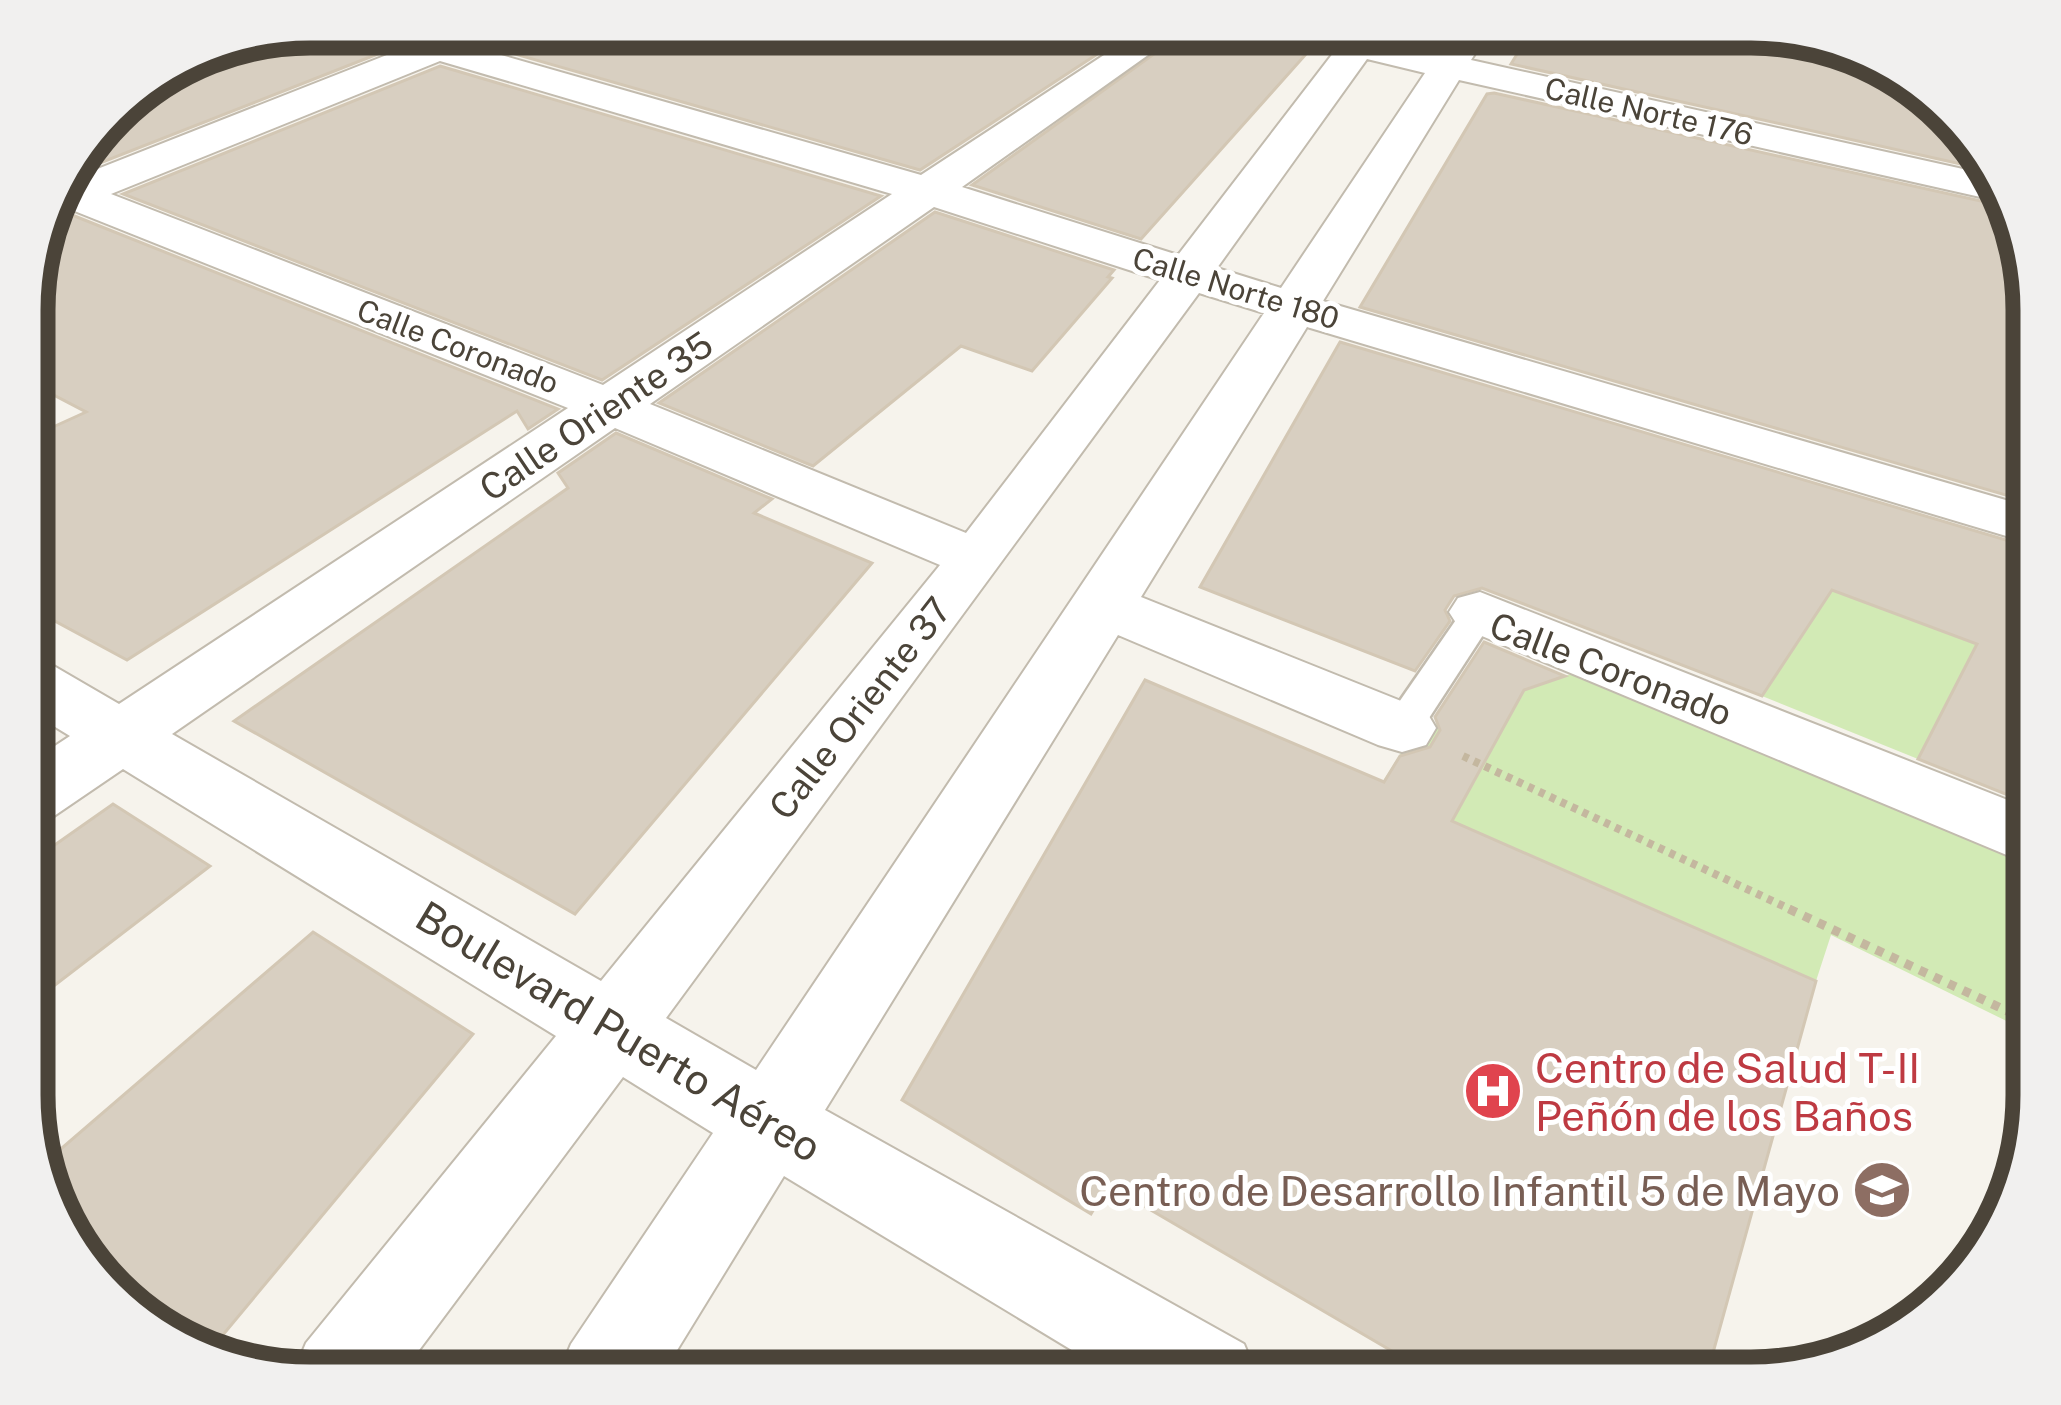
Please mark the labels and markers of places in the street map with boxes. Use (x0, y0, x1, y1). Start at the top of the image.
place label: Centro de Salud T-II Peñón de los Baños (1535, 1043, 1920, 1140)
hospital icon: Centro de Salud T-II Peñón de los Baños (1462, 1060, 1524, 1122)
school or university icon: Centro de Desarrollo Infantil 5 de Mayo (1851, 1159, 1913, 1221)
place label: Centro de Desarrollo Infantil 5 de Mayo (1079, 1166, 1840, 1215)

